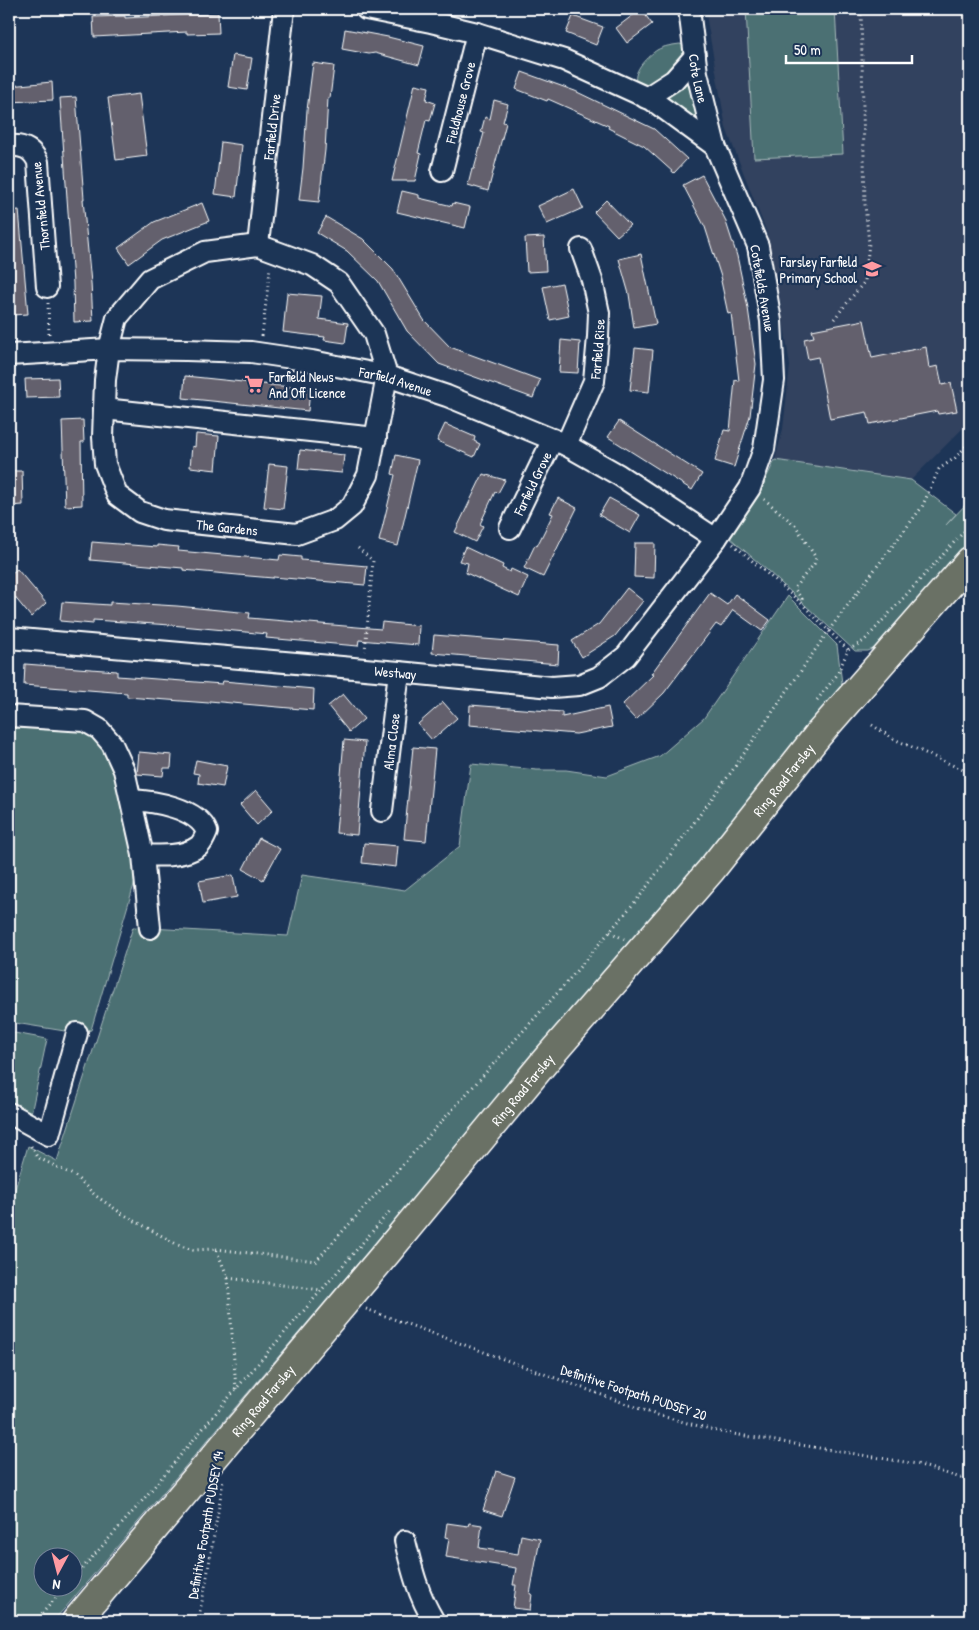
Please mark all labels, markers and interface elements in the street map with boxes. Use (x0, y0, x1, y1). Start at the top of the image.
scale bar (786, 32, 913, 64)
text: 50 m (794, 39, 821, 60)
street label: Cote Lane (685, 53, 714, 105)
street label: Fieldhouse Grove (440, 59, 479, 146)
street label: Farfield Drive (258, 92, 284, 162)
street label: Thornfield Avenue (26, 160, 54, 251)
street label: Cotefields Avenue (746, 243, 780, 333)
place label: Farsley Farfield Primary School (779, 252, 858, 288)
school or university icon: Farsley Farfield Primary School (861, 258, 883, 280)
street label: Farfield Rise (585, 318, 608, 381)
street label: Farfield Avenue (357, 361, 435, 400)
place label: Farfield News And Off Licence (268, 367, 346, 402)
supermarket icon: Farfield News And Off Licence (243, 373, 265, 395)
street label: Farfield Grove (508, 448, 555, 519)
street label: The Gardens (195, 514, 259, 540)
street label: Westway (374, 660, 418, 684)
street label: Alma Close (378, 712, 403, 771)
street label: Ring Road Farsley (748, 739, 818, 820)
street label: Ring Road Farsley (486, 1049, 558, 1129)
street label: Definitive Footpath PUDSEY 20 (558, 1359, 709, 1426)
street label: Ring Road Farsley (227, 1360, 299, 1440)
street label: Definitive Footpath PUDSEY 14 (183, 1450, 228, 1601)
north arrow (32, 1548, 82, 1598)
text: N (51, 1575, 61, 1595)

